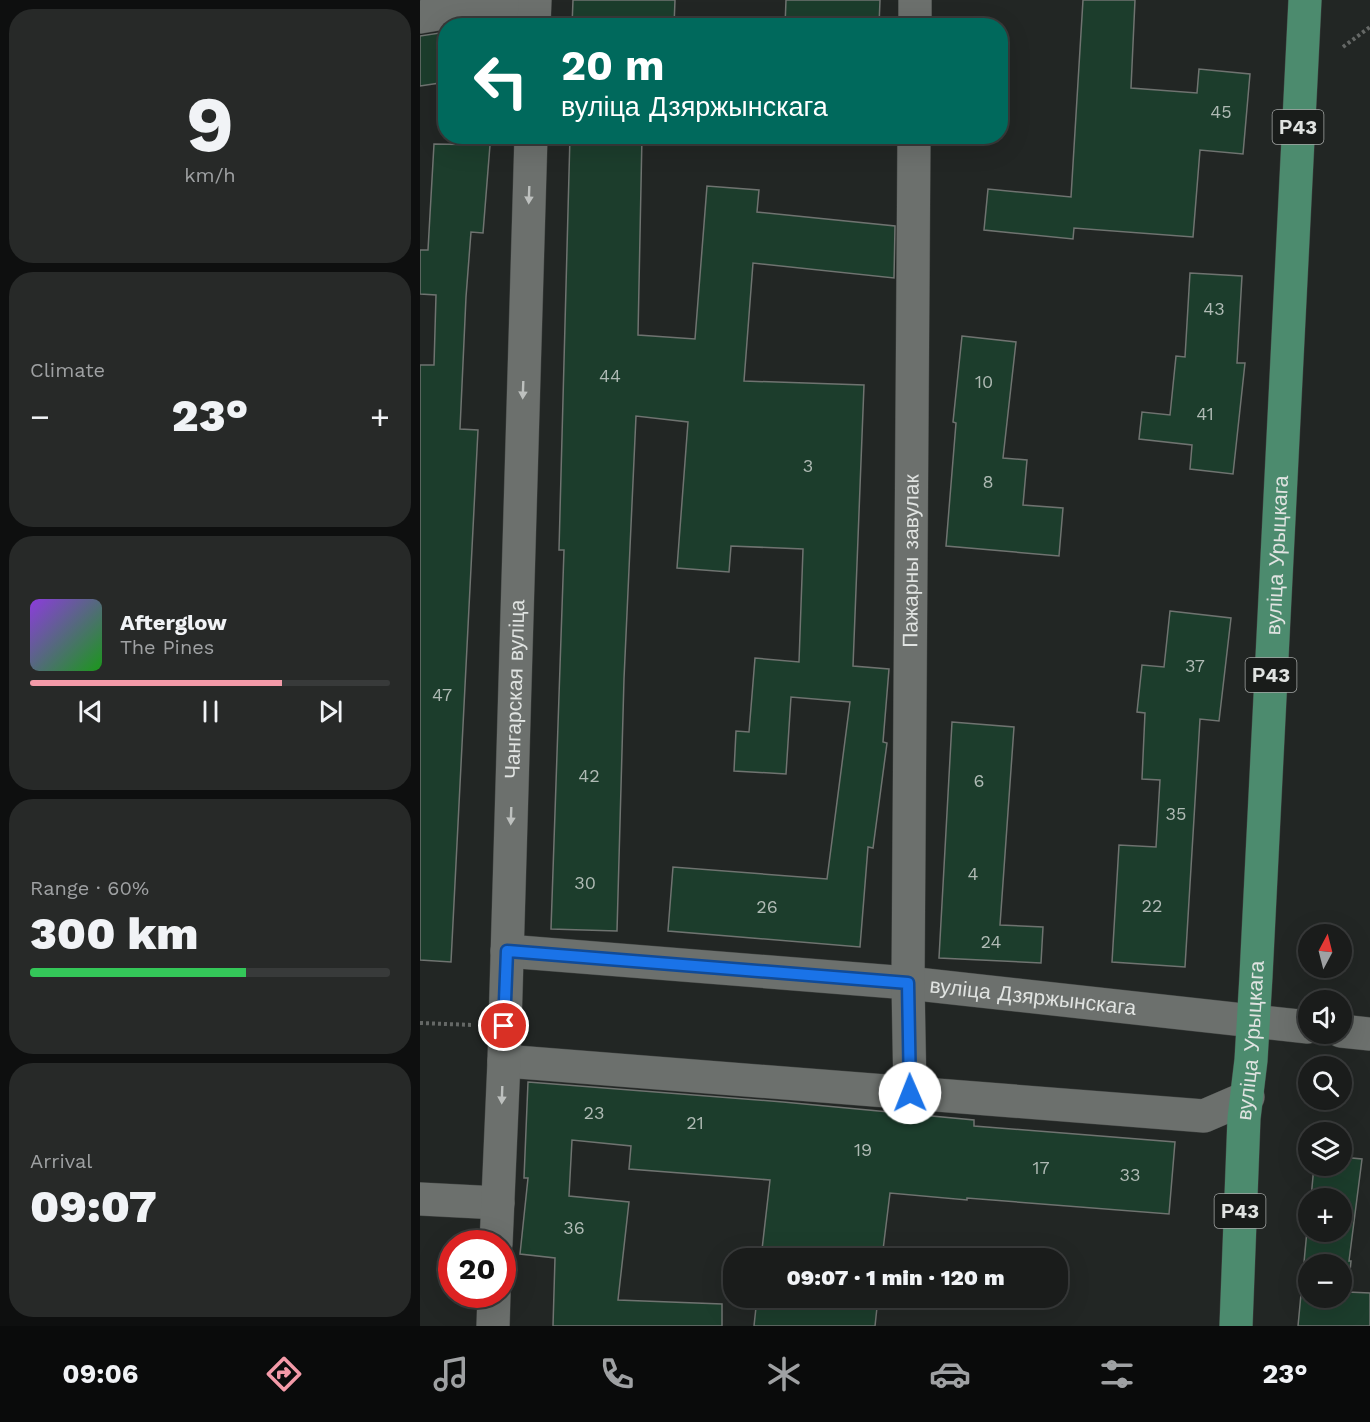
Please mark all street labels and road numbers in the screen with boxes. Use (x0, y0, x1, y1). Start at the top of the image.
road number: Р43 (1272, 110, 1324, 144)
street label: Пажарны завулак (897, 473, 924, 648)
street label: вуліца Урыцкага (1260, 474, 1293, 636)
street label: Чангарская вуліца (499, 599, 529, 779)
road number: Р43 (1246, 658, 1296, 692)
street label: вуліца Урыцкага (1231, 960, 1269, 1122)
street label: вуліца Дзяржынскага (928, 972, 1138, 1020)
road number: Р43 (1214, 1194, 1266, 1228)

